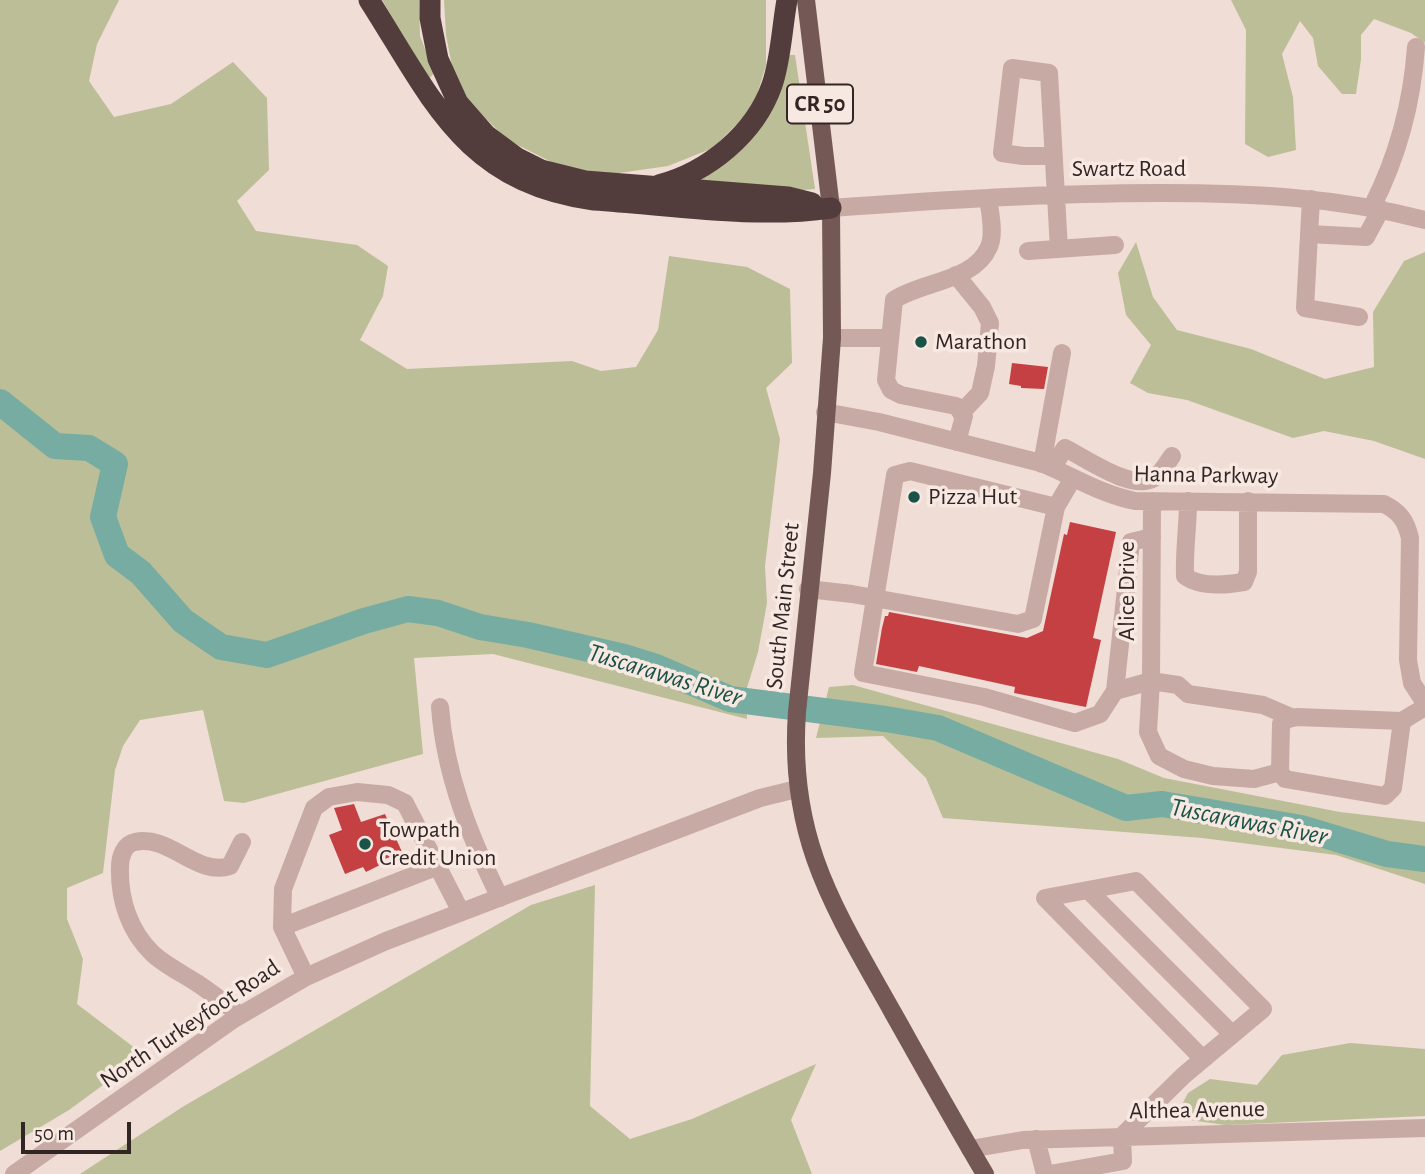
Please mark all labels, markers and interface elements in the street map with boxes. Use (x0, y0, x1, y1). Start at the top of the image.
road number: CR 50 (787, 85, 853, 124)
street label: Swartz Road (1072, 155, 1186, 183)
place label: Marathon (935, 328, 1027, 356)
marker: Marathon (913, 334, 929, 350)
street label: Hanna Parkway (1133, 459, 1279, 491)
place label: Pizza Hut (928, 483, 1017, 511)
marker: Pizza Hut (906, 489, 922, 505)
street label: South Main Street (760, 521, 806, 691)
street label: Alice Drive (1113, 541, 1141, 641)
water label: Tuscarawas River (584, 637, 746, 713)
water label: Tuscarawas River (1168, 792, 1330, 852)
place label: Towpath Credit Union (379, 816, 496, 872)
marker: Towpath Credit Union (357, 836, 373, 852)
street label: North Turkeyfoot Road (95, 953, 285, 1095)
street label: Althea Avenue (1129, 1094, 1265, 1126)
scale bar (24, 1108, 135, 1152)
text: 50 m (34, 1123, 74, 1144)

